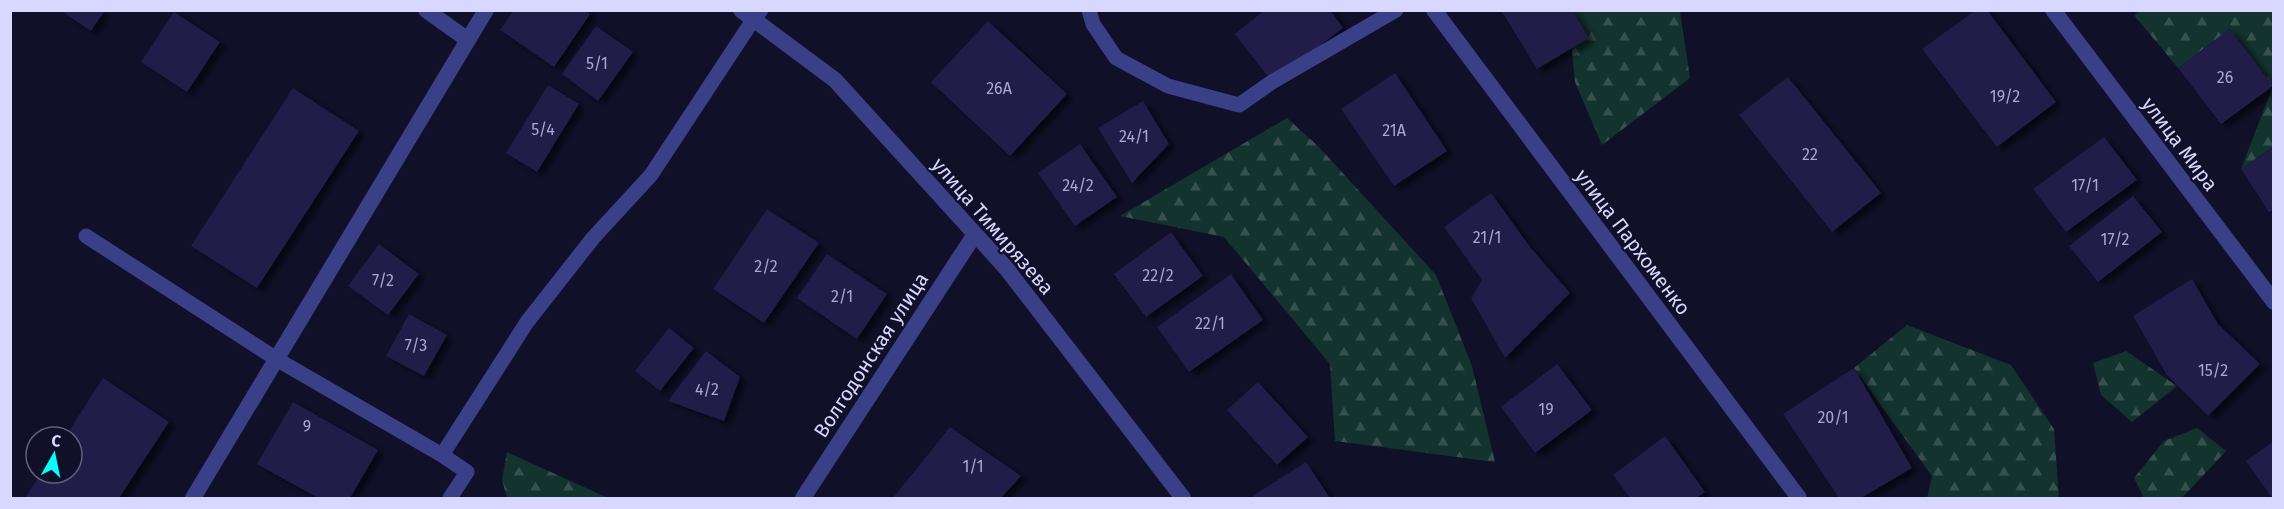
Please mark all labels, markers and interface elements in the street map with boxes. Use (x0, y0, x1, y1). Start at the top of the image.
house number: 5/1 (586, 54, 608, 73)
house number: 26 (2217, 68, 2233, 87)
house number: 26А (986, 79, 1013, 98)
house number: 19/2 (1990, 87, 2020, 106)
street label: улица Мира (2137, 92, 2223, 196)
house number: 5/4 (531, 120, 555, 139)
house number: 21А (1382, 121, 1407, 140)
house number: 24/1 (1119, 127, 1149, 146)
house number: 22 (1802, 145, 1818, 164)
street label: улица Тимирязева (927, 153, 1059, 299)
street label: улица Пархоменко (1570, 164, 1696, 320)
house number: 24/2 (1062, 176, 1094, 195)
house number: 17/1 (2071, 176, 2099, 195)
house number: 21/1 (1473, 228, 1501, 247)
house number: 17/2 (2101, 230, 2130, 249)
house number: 2/2 (754, 257, 778, 276)
house number: 22/2 (1142, 266, 1174, 285)
street label: Волгодонская улица (809, 268, 933, 442)
house number: 7/2 (372, 271, 394, 290)
house number: 2/1 (831, 287, 853, 306)
house number: 22/1 (1195, 314, 1225, 333)
house number: 7/3 (405, 336, 427, 355)
house number: 15/2 (2198, 361, 2228, 380)
house number: 4/2 (695, 380, 719, 399)
house number: 19 (1538, 400, 1554, 419)
house number: 20/1 (1817, 408, 1849, 427)
house number: 9 (303, 417, 311, 436)
north arrow (24, 425, 84, 485)
text: С (50, 431, 63, 451)
house number: 1/1 (962, 457, 984, 476)

